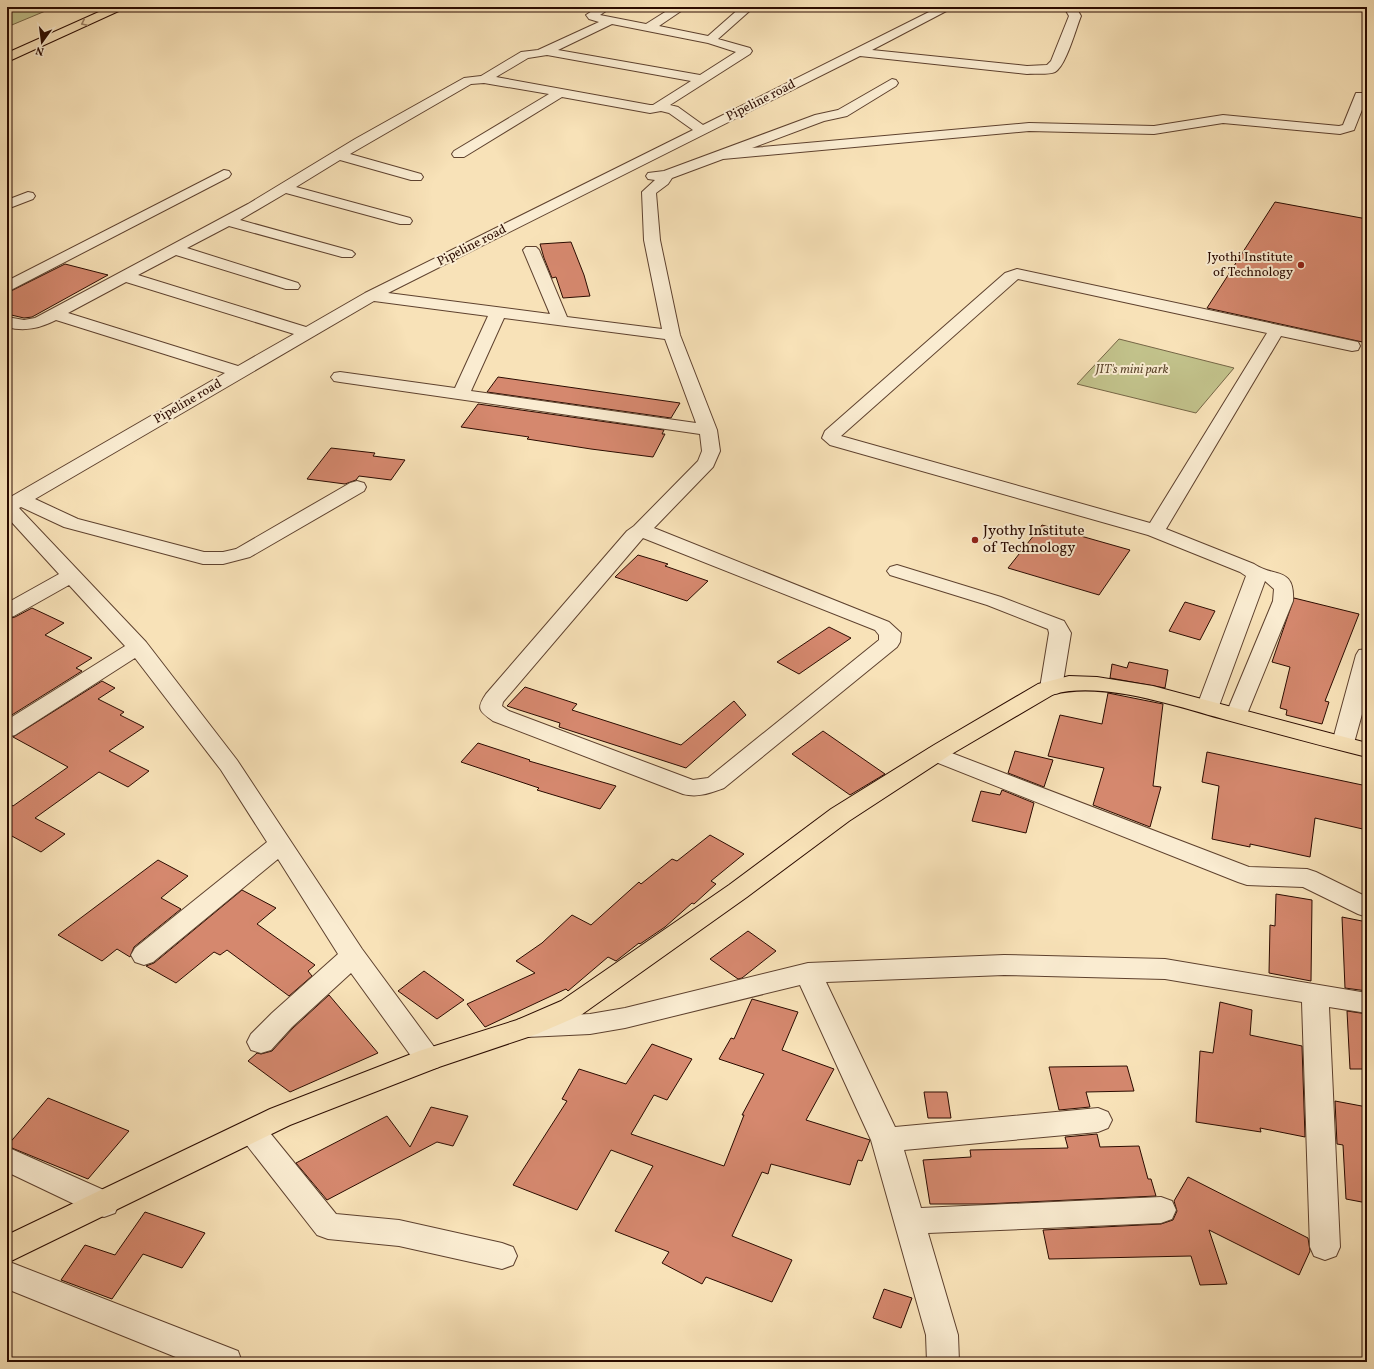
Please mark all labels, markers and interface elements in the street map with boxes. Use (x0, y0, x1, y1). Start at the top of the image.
one-way arrow (80, 18, 88, 26)
north arrow (22, 22, 62, 62)
text: N (34, 42, 46, 58)
street label: Pipeline road (723, 76, 799, 126)
street label: Pipeline road (434, 221, 510, 271)
place label: Jyothi Institute of Technology (1207, 249, 1293, 282)
marker: Jyothi Institute of Technology (1296, 260, 1306, 270)
park label: JIT's mini park (1093, 361, 1169, 379)
street label: Pipeline road (151, 375, 225, 429)
place label: Jyothy Institute of Technology (983, 521, 1085, 559)
marker: Jyothy Institute of Technology (970, 535, 980, 545)

